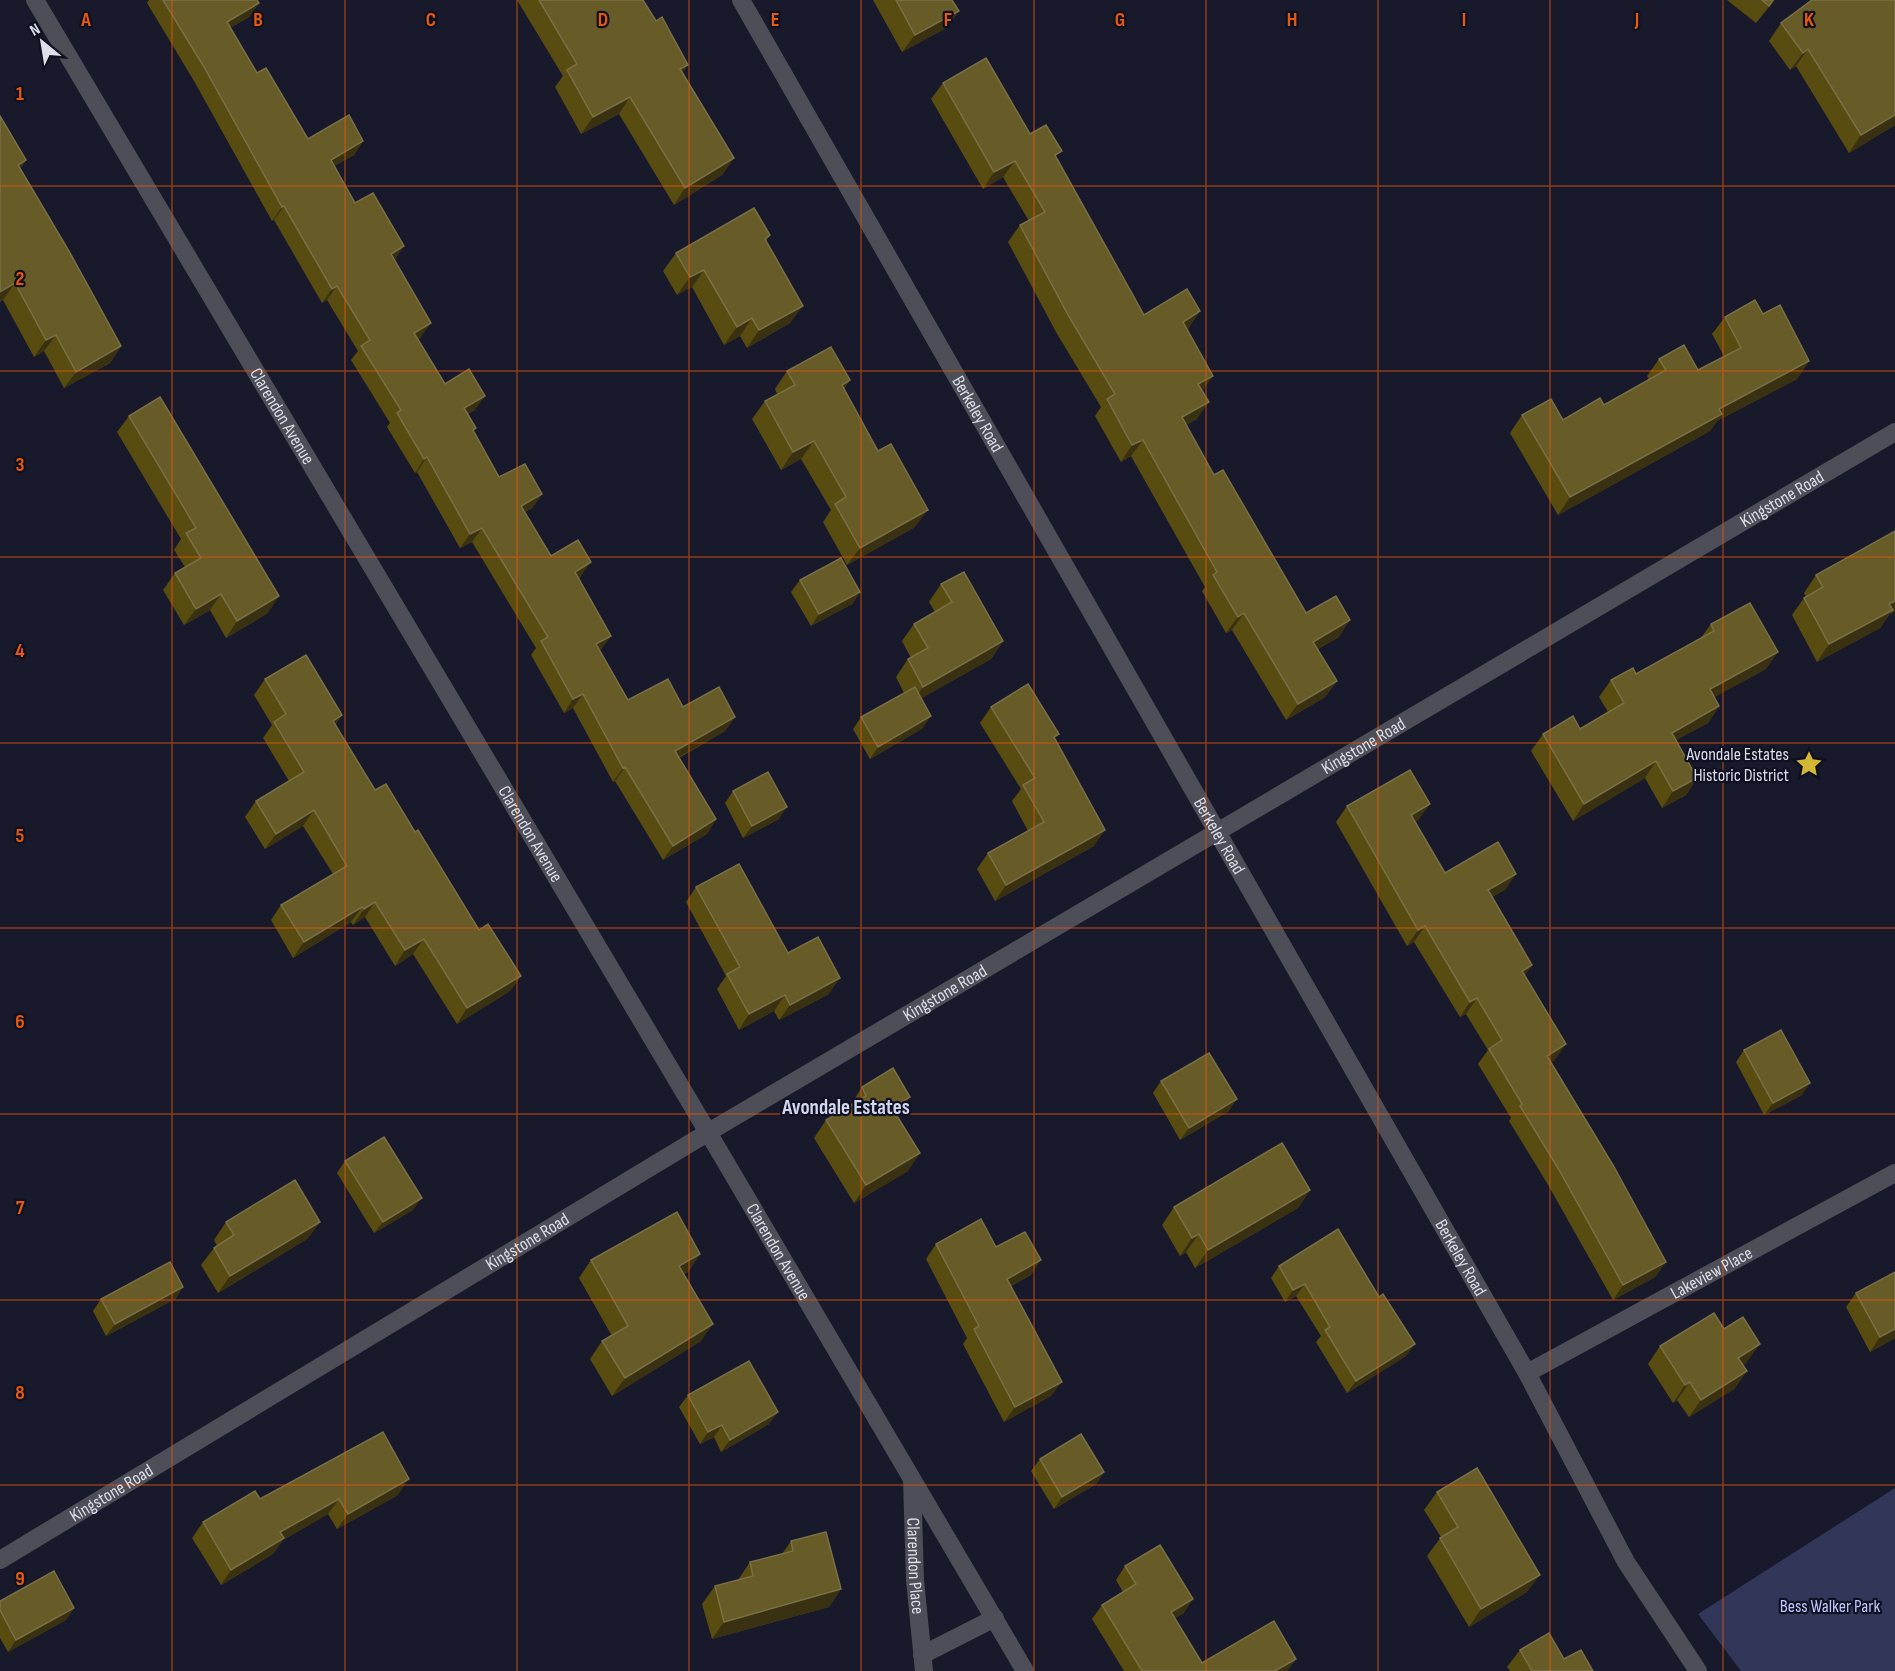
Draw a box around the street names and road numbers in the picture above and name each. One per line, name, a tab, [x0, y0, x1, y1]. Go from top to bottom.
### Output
street label: Clarendon Avenue	[245, 364, 319, 468]
street label: Berkeley Road	[947, 372, 1008, 456]
street label: Kingstone Road	[1736, 466, 1828, 532]
street label: Kingstone Road	[1318, 713, 1409, 779]
street label: Clarendon Avenue	[493, 782, 567, 886]
street label: Berkeley Road	[1189, 794, 1249, 878]
street label: Kingstone Road	[899, 960, 991, 1026]
street label: Clarendon Avenue	[741, 1200, 815, 1304]
street label: Kingstone Road	[482, 1209, 573, 1275]
street label: Berkeley Road	[1430, 1216, 1491, 1300]
street label: Lakeview Place	[1667, 1242, 1756, 1304]
street label: Kingstone Road	[66, 1460, 157, 1526]
street label: Clarendon Place	[902, 1517, 928, 1615]

